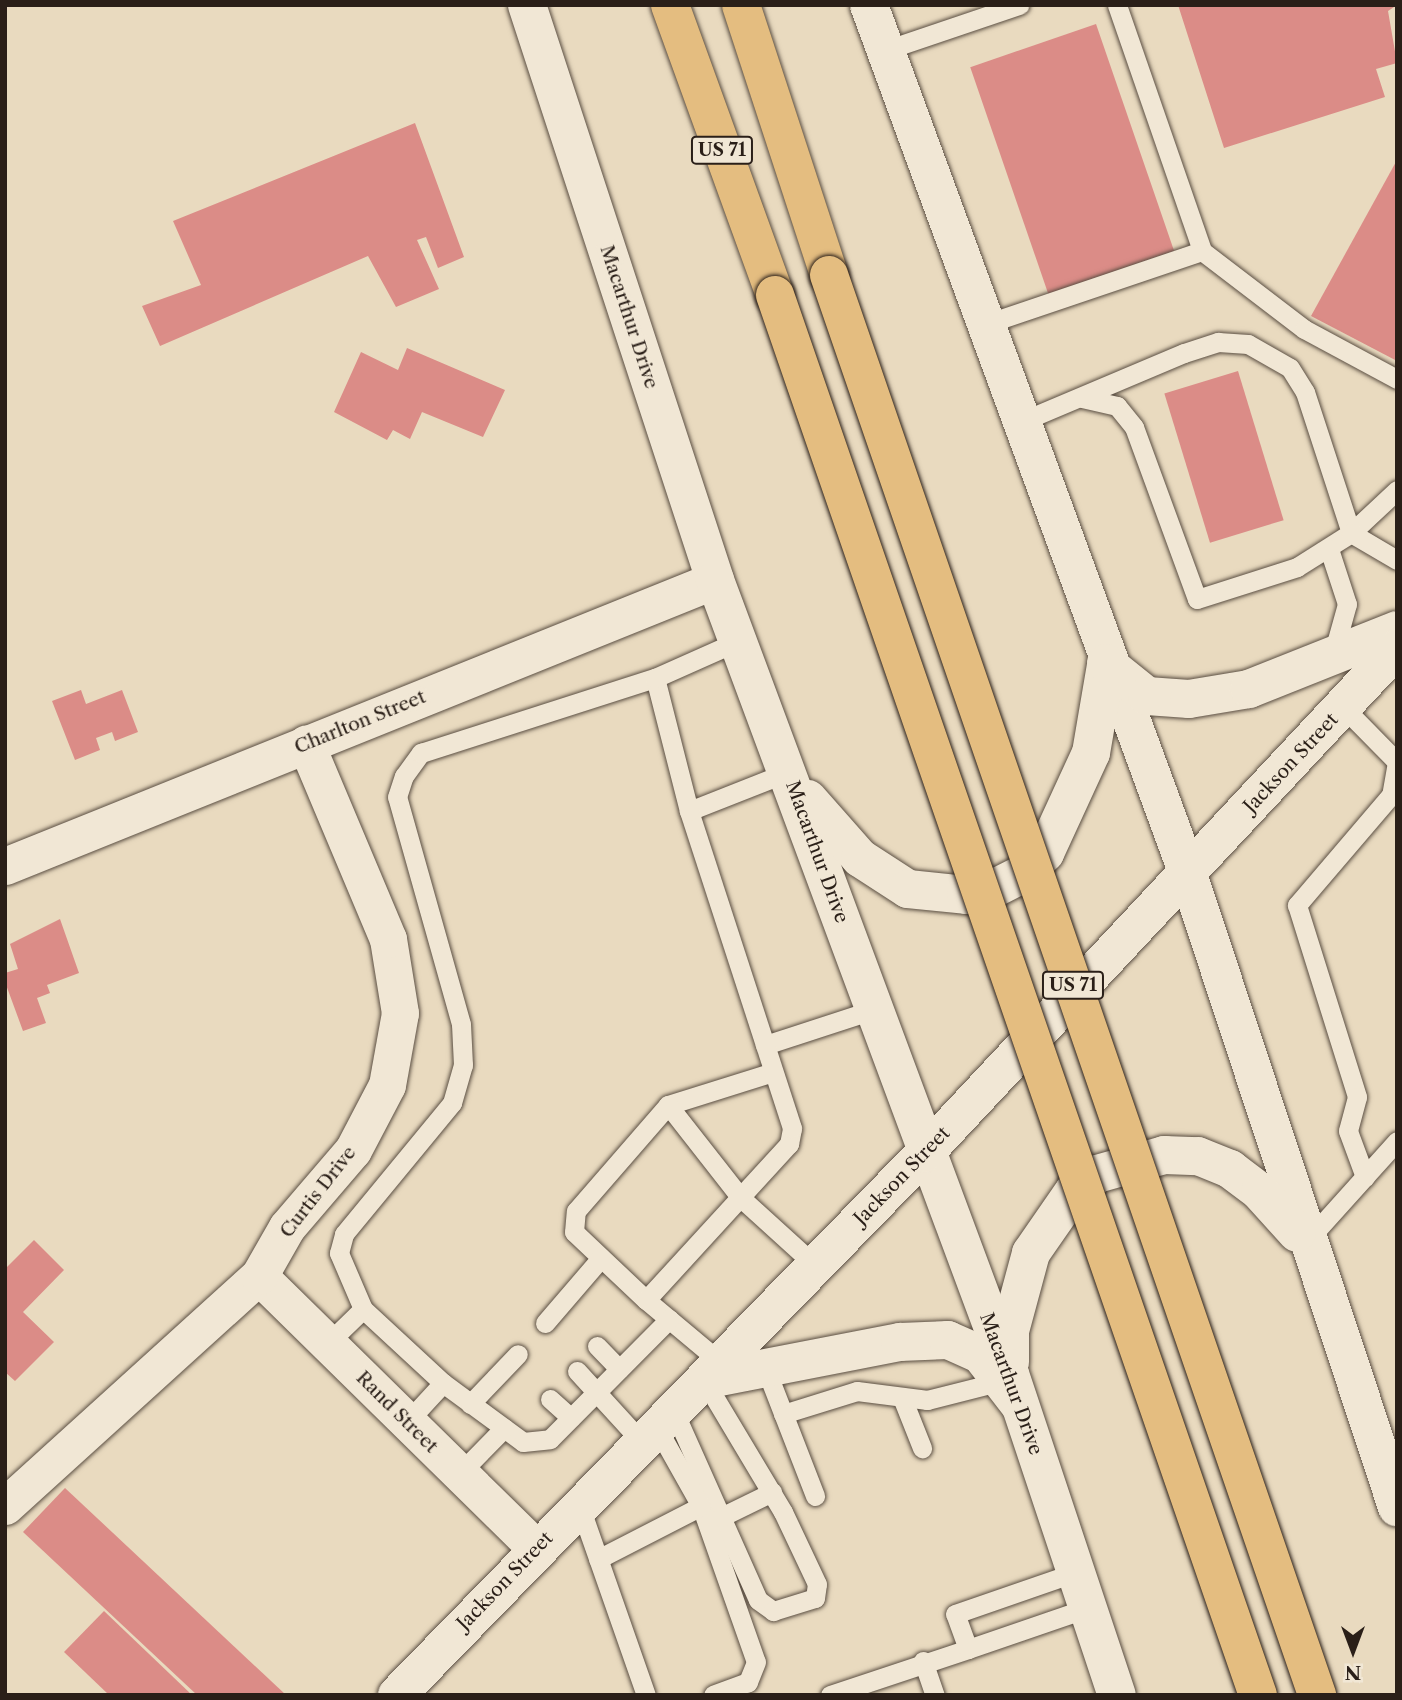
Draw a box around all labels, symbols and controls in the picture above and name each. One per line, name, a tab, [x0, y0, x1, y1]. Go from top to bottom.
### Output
road number: US 71	[690, 135, 754, 164]
street label: Macarthur Drive	[595, 242, 663, 392]
street label: Charlton Street	[291, 685, 429, 759]
street label: Jackson Street	[1239, 708, 1343, 818]
street label: Macarthur Drive	[781, 778, 853, 926]
road number: US 71	[1042, 970, 1104, 1000]
street label: Jackson Street	[849, 1122, 955, 1230]
street label: Curtis Drive	[275, 1142, 361, 1242]
street label: Macarthur Drive	[975, 1310, 1047, 1458]
street label: Rand Street	[351, 1366, 443, 1458]
street label: Jackson Street	[452, 1527, 558, 1635]
north arrow	[1318, 1616, 1388, 1686]
text: N	[1345, 1661, 1361, 1684]

